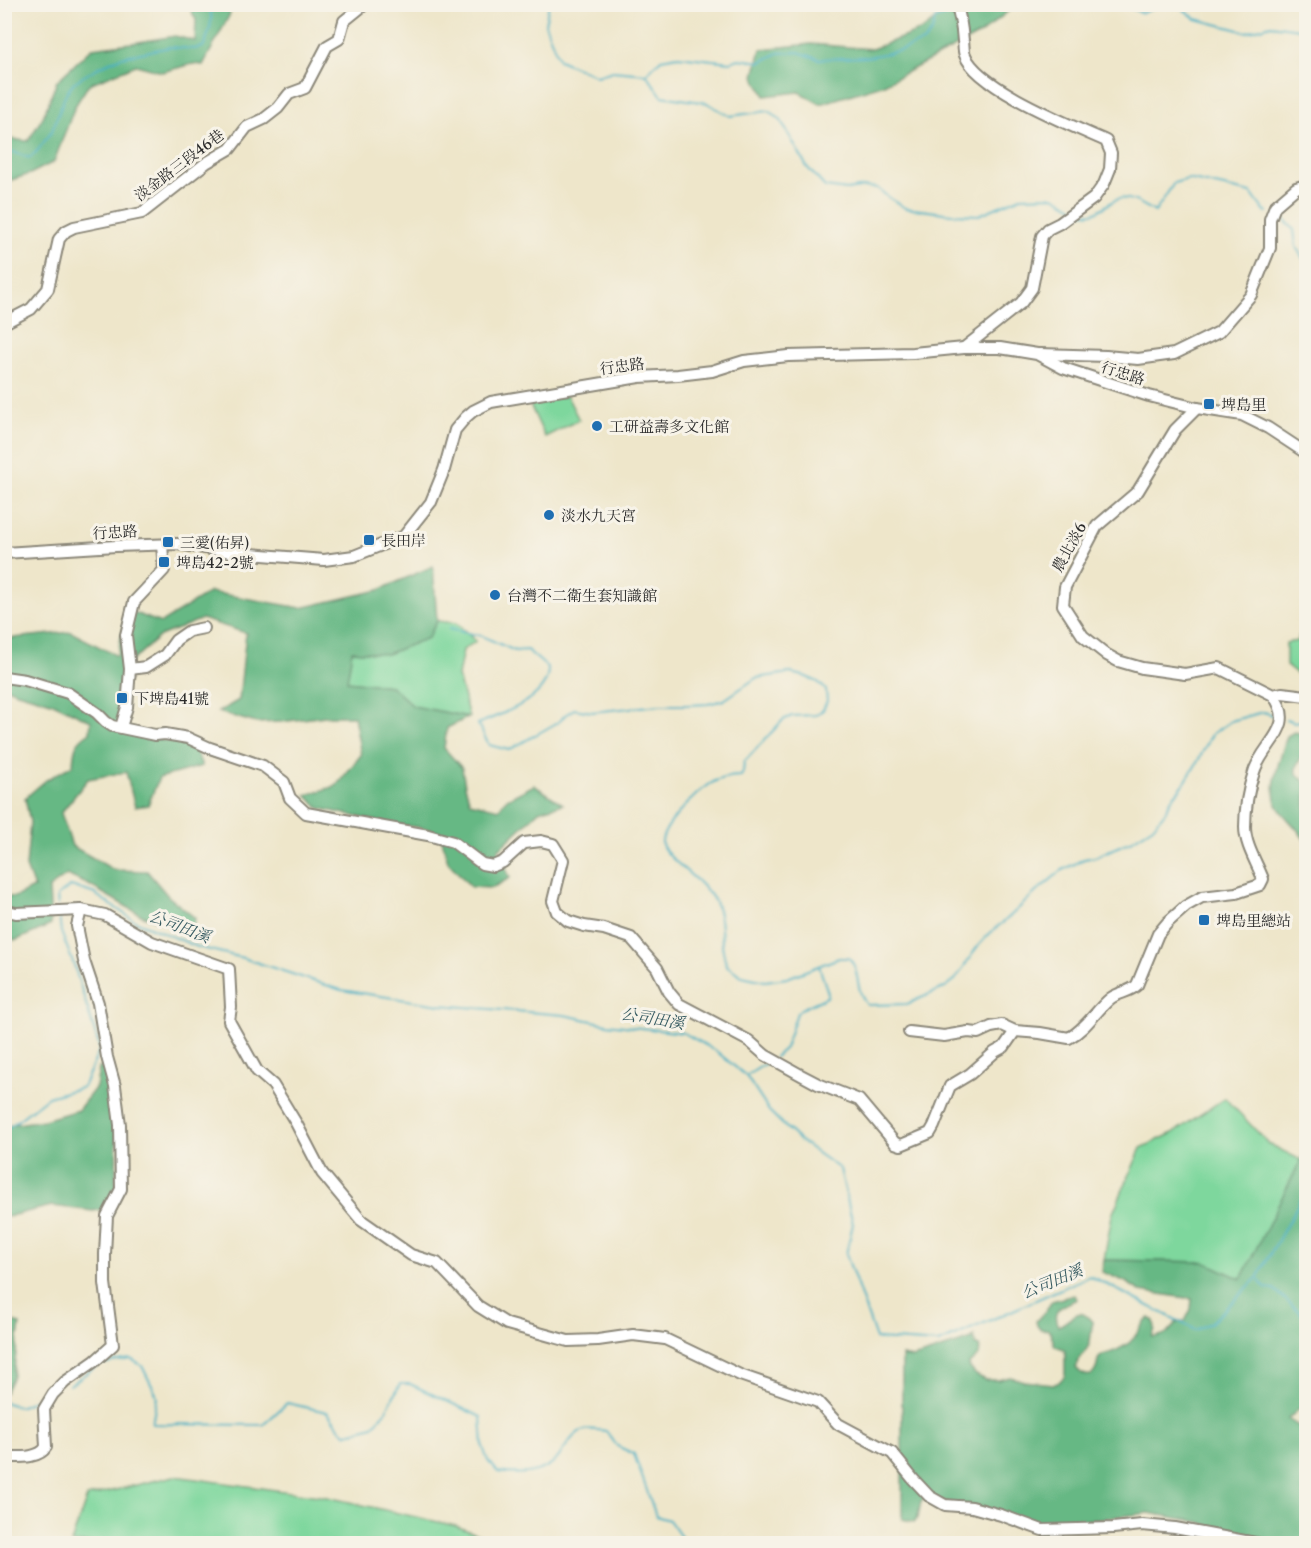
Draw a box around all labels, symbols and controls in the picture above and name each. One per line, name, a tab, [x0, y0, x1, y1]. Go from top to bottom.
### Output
street label: 淡金路三段46巷	[130, 125, 228, 205]
street label: 行忠路	[598, 353, 646, 379]
street label: 行忠路	[1099, 357, 1147, 389]
place label: 埤島里	[1221, 395, 1266, 414]
marker: 埤島里	[1202, 397, 1216, 411]
place label: 工研益壽多文化館	[609, 417, 729, 436]
marker: 工研益壽多文化館	[590, 419, 604, 433]
place label: 淡水九天宮	[561, 506, 636, 525]
marker: 淡水九天宮	[542, 508, 556, 522]
street label: 農北淡6	[1048, 519, 1090, 575]
street label: 行忠路	[92, 521, 138, 543]
place label: 長田岸	[381, 531, 426, 550]
place label: 三愛(佑昇)	[180, 533, 249, 552]
marker: 長田岸	[362, 533, 376, 547]
marker: 三愛(佑昇)	[161, 535, 175, 549]
place label: 埤島42-2號	[176, 553, 254, 572]
marker: 埤島42-2號	[157, 555, 171, 569]
place label: 台灣不二衛生套知識館	[507, 586, 657, 605]
marker: 台灣不二衛生套知識館	[488, 588, 502, 602]
place label: 下埤島41號	[134, 689, 209, 708]
marker: 下埤島41號	[115, 691, 129, 705]
water label: 公司田溪	[147, 905, 215, 948]
place label: 埤島里總站	[1216, 911, 1291, 930]
marker: 埤島里總站	[1197, 913, 1211, 927]
water label: 公司田溪	[620, 1003, 688, 1033]
water label: 公司田溪	[1019, 1259, 1087, 1302]

